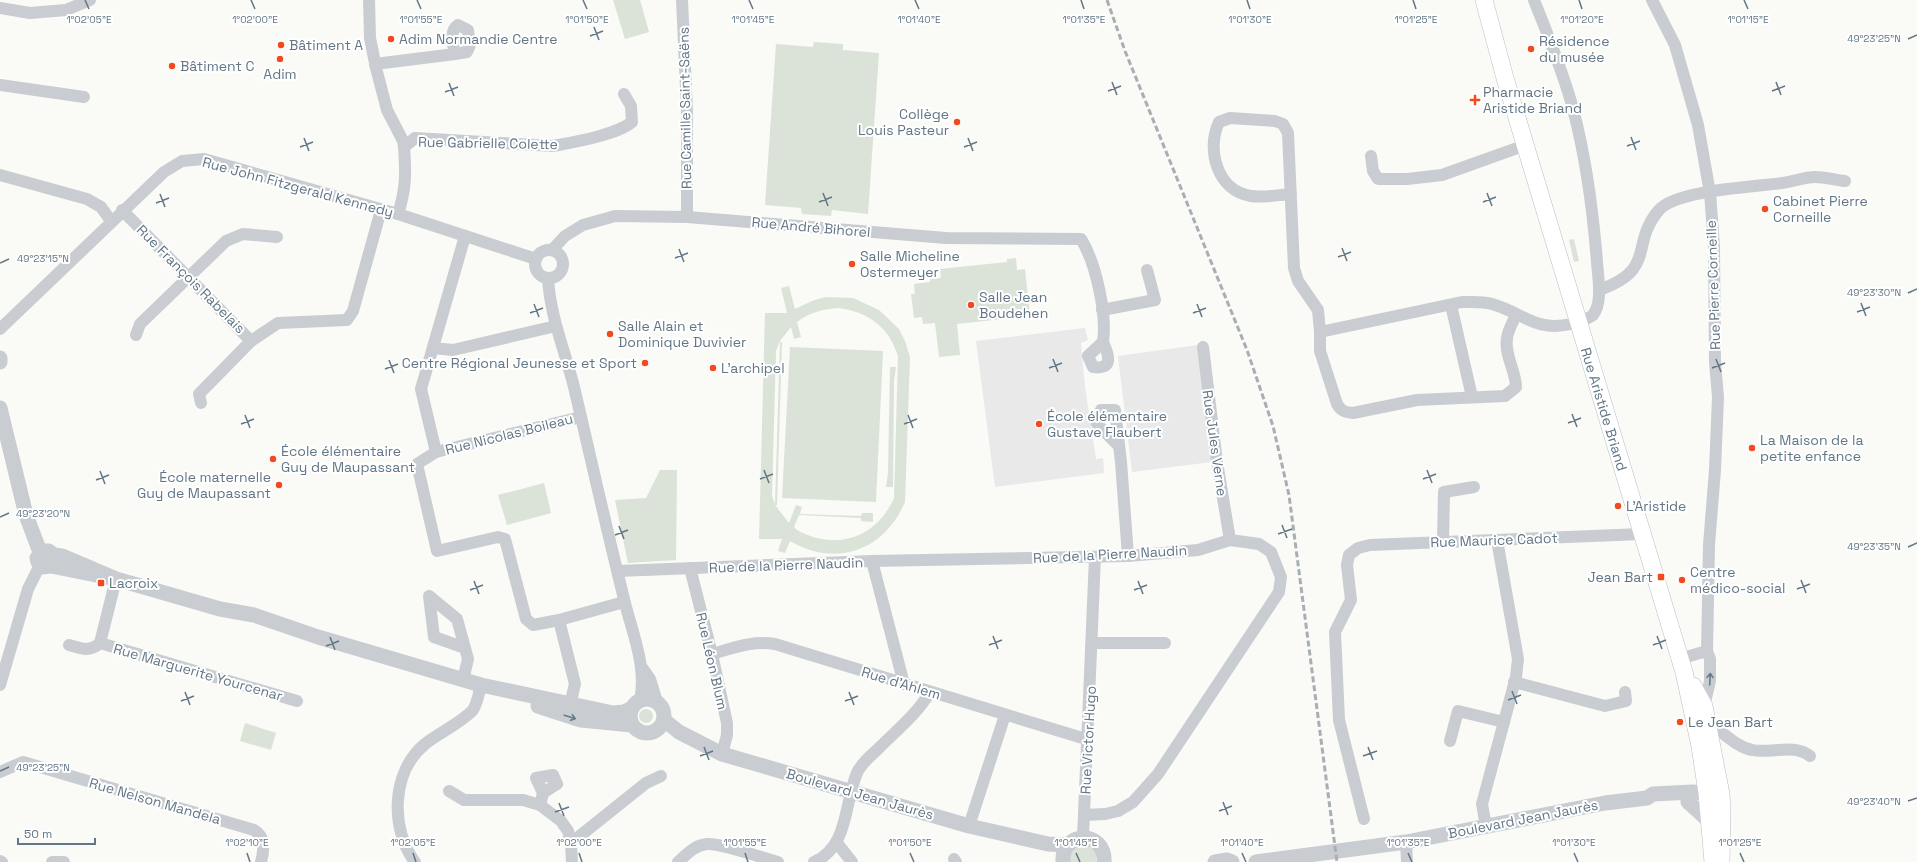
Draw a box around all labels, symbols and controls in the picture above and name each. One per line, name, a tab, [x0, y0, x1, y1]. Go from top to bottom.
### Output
text: 1°02'05"E	[66, 13, 112, 26]
text: 1°02'00"E	[232, 13, 278, 26]
text: 1°01'55"E	[400, 13, 443, 26]
text: 1°01'50"E	[565, 13, 609, 26]
text: 1°01'45"E	[732, 13, 775, 26]
text: 1°01'40"E	[897, 13, 941, 26]
text: 1°01'35"E	[1063, 13, 1106, 26]
text: 1°01'30"E	[1228, 13, 1272, 26]
text: 1°01'25"E	[1395, 13, 1438, 26]
text: 1°01'20"E	[1560, 13, 1604, 26]
text: 1°01'15"E	[1727, 13, 1769, 26]
street label: Rue Camille Saint-Saëns	[675, 27, 695, 189]
place label: Adim Normandie Centre	[399, 30, 558, 48]
place label: Résidence du musée	[1539, 32, 1609, 66]
text: 49°23'25"N	[1847, 32, 1901, 45]
marker: Adim Normandie Centre	[386, 34, 396, 44]
place label: Bâtiment A	[289, 36, 363, 54]
marker: Bâtiment A	[276, 40, 286, 50]
marker: Résidence du musée	[1526, 44, 1536, 54]
marker: Adim	[275, 54, 285, 64]
place label: Bâtiment C	[180, 57, 254, 75]
marker: Bâtiment C	[167, 61, 177, 71]
place label: Adim	[263, 65, 297, 83]
place label: Pharmacie Aristide Briand	[1483, 83, 1582, 117]
marker: Pharmacie Aristide Briand	[1470, 95, 1480, 105]
place label: Collège Louis Pasteur	[858, 105, 949, 139]
marker: Collège Louis Pasteur	[952, 117, 962, 127]
street label: Rue Gabrielle Colette	[418, 133, 558, 153]
street label: Rue John Fitzgerald Kennedy	[200, 153, 396, 221]
place label: Cabinet Pierre Corneille	[1773, 192, 1868, 226]
marker: Cabinet Pierre Corneille	[1760, 204, 1770, 214]
street label: Rue André Bihorel	[751, 213, 871, 241]
street label: Rue Pierre Corneille	[1702, 220, 1724, 350]
street label: Rue François Rabelais	[133, 221, 249, 337]
place label: Salle Micheline Ostermeyer	[860, 247, 960, 281]
text: 49°23'15"N	[17, 252, 69, 265]
marker: Salle Micheline Ostermeyer	[847, 259, 857, 269]
text: 49°23'30"N	[1847, 286, 1901, 299]
place label: Salle Jean Boudehen	[979, 288, 1048, 322]
marker: Salle Jean Boudehen	[966, 300, 976, 310]
place label: Salle Alain et Dominique Duvivier	[618, 317, 746, 351]
marker: Salle Alain et Dominique Duvivier	[605, 329, 615, 339]
street label: Rue Aristide Briand	[1577, 345, 1631, 473]
place label: Centre Régional Jeunesse et Sport	[402, 354, 637, 372]
marker: Centre Régional Jeunesse et Sport	[640, 358, 650, 368]
place label: L'archipel	[721, 359, 785, 377]
marker: L'archipel	[708, 363, 718, 373]
street label: Rue Jules Verne	[1199, 389, 1231, 497]
place label: École élémentaire Gustave Flaubert	[1047, 407, 1167, 441]
street label: Rue Nicolas Boileau	[443, 409, 575, 459]
marker: École élémentaire Gustave Flaubert	[1034, 419, 1044, 429]
place label: La Maison de la petite enfance	[1760, 431, 1863, 465]
place label: École élémentaire Guy de Maupassant	[281, 442, 415, 476]
marker: La Maison de la petite enfance	[1747, 443, 1757, 453]
marker: École élémentaire Guy de Maupassant	[268, 454, 278, 464]
place label: École maternelle Guy de Maupassant	[137, 468, 271, 502]
marker: École maternelle Guy de Maupassant	[274, 480, 284, 490]
place label: L'Aristide	[1626, 497, 1686, 515]
marker: L'Aristide	[1613, 501, 1623, 511]
text: 49°23'20"N	[16, 507, 70, 520]
street label: Rue Maurice Cadot	[1430, 529, 1558, 551]
text: 49°23'35"N	[1847, 540, 1901, 553]
street label: Rue de la Pierre Naudin	[1032, 541, 1188, 567]
street label: Rue de la Pierre Naudin	[709, 553, 863, 577]
place label: Centre médico-social	[1690, 563, 1785, 597]
place label: Jean Bart	[1588, 568, 1653, 586]
marker: Jean Bart	[1656, 572, 1666, 582]
place label: Lacroix	[109, 574, 158, 592]
marker: Centre médico-social	[1677, 575, 1687, 585]
marker: Lacroix	[96, 578, 106, 588]
street label: Rue Léon Blum	[692, 611, 732, 711]
street label: Rue Marguerite Yourcenar	[111, 639, 285, 705]
street label: Rue d'Ahlem	[859, 662, 943, 704]
one-way arrow	[1706, 673, 1713, 686]
street label: Rue Victor Hugo	[1076, 685, 1100, 795]
one-way arrow	[564, 713, 576, 721]
place label: Le Jean Bart	[1688, 713, 1773, 731]
marker: Le Jean Bart	[1675, 717, 1685, 727]
text: 49°23'25"N	[16, 761, 70, 774]
street label: Boulevard Jean Jaurès	[784, 764, 936, 824]
street label: Rue Nelson Mandela	[87, 774, 223, 828]
text: 49°23'40"N	[1847, 795, 1901, 808]
street label: Boulevard Jean Jaurès	[1446, 796, 1600, 842]
scale bar	[18, 820, 95, 846]
text: 50 m	[24, 826, 52, 842]
text: 1°02'10"E	[225, 836, 269, 849]
text: 1°02'05"E	[390, 836, 436, 849]
text: 1°02'00"E	[556, 836, 602, 849]
text: 1°01'55"E	[724, 836, 767, 849]
text: 1°01'50"E	[888, 836, 932, 849]
text: 1°01'45"E	[1055, 836, 1098, 849]
text: 1°01'40"E	[1220, 836, 1264, 849]
text: 1°01'35"E	[1387, 836, 1430, 849]
text: 1°01'30"E	[1552, 836, 1596, 849]
text: 1°01'25"E	[1719, 836, 1762, 849]

